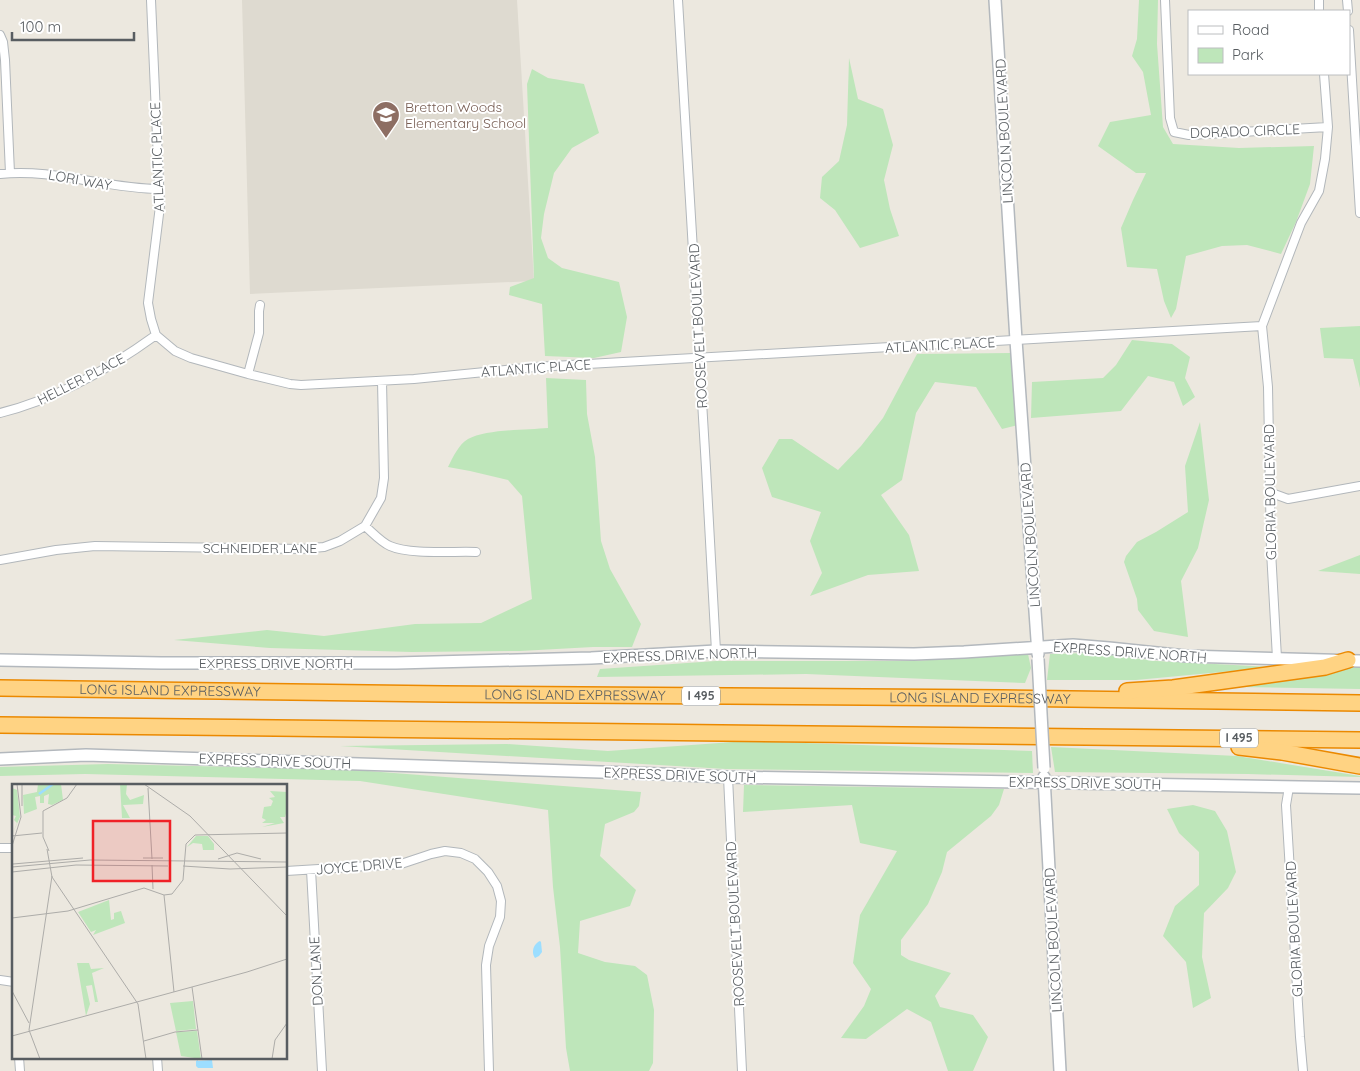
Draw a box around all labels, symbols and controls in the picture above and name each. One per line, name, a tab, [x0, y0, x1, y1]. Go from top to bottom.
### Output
scale bar	[12, 10, 135, 42]
legend	[1188, 10, 1350, 75]
text: 100 m	[20, 17, 61, 36]
text: Road	[1232, 20, 1269, 39]
text: Park	[1232, 45, 1264, 64]
street label: LINCOLN BOULEVARD	[991, 58, 1017, 204]
place label: Bretton Woods Elementary School	[405, 98, 526, 132]
school or university icon: Bretton Woods Elementary School	[371, 100, 401, 139]
street label: ATLANTIC PLACE	[146, 102, 168, 212]
street label: DORADO CIRCLE	[1190, 120, 1300, 142]
street label: LORI WAY	[47, 166, 113, 194]
street label: ROOSEVELT BOULEVARD	[685, 243, 711, 409]
street label: ATLANTIC PLACE	[884, 333, 996, 357]
street label: HELLER PLACE	[34, 349, 128, 409]
street label: ATLANTIC PLACE	[480, 355, 592, 381]
street label: GLORIA BOULEVARD	[1260, 424, 1280, 560]
street label: LINCOLN BOULEVARD	[1016, 462, 1044, 608]
street label: SCHNEIDER LANE	[203, 539, 317, 557]
street label: EXPRESS DRIVE NORTH	[1052, 638, 1208, 666]
street label: EXPRESS DRIVE NORTH	[603, 643, 757, 667]
street label: EXPRESS DRIVE NORTH	[199, 654, 353, 672]
street label: LONG ISLAND EXPRESSWAY	[79, 680, 261, 701]
street label: LONG ISLAND EXPRESSWAY	[484, 685, 666, 705]
road number: I 495	[682, 686, 720, 706]
street label: LONG ISLAND EXPRESSWAY	[889, 688, 1071, 708]
road number: I 495	[1220, 728, 1258, 748]
street label: EXPRESS DRIVE SOUTH	[198, 749, 352, 773]
street label: EXPRESS DRIVE SOUTH	[603, 763, 757, 787]
street label: EXPRESS DRIVE SOUTH	[1008, 773, 1162, 793]
inset map	[12, 784, 288, 1058]
street label: ROOSEVELT BOULEVARD	[722, 841, 748, 1007]
street label: JOYCE DRIVE	[315, 853, 403, 879]
street label: GLORIA BOULEVARD	[1281, 861, 1307, 997]
street label: LINCOLN BOULEVARD	[1040, 867, 1066, 1013]
street label: DON LANE	[305, 936, 327, 1006]

